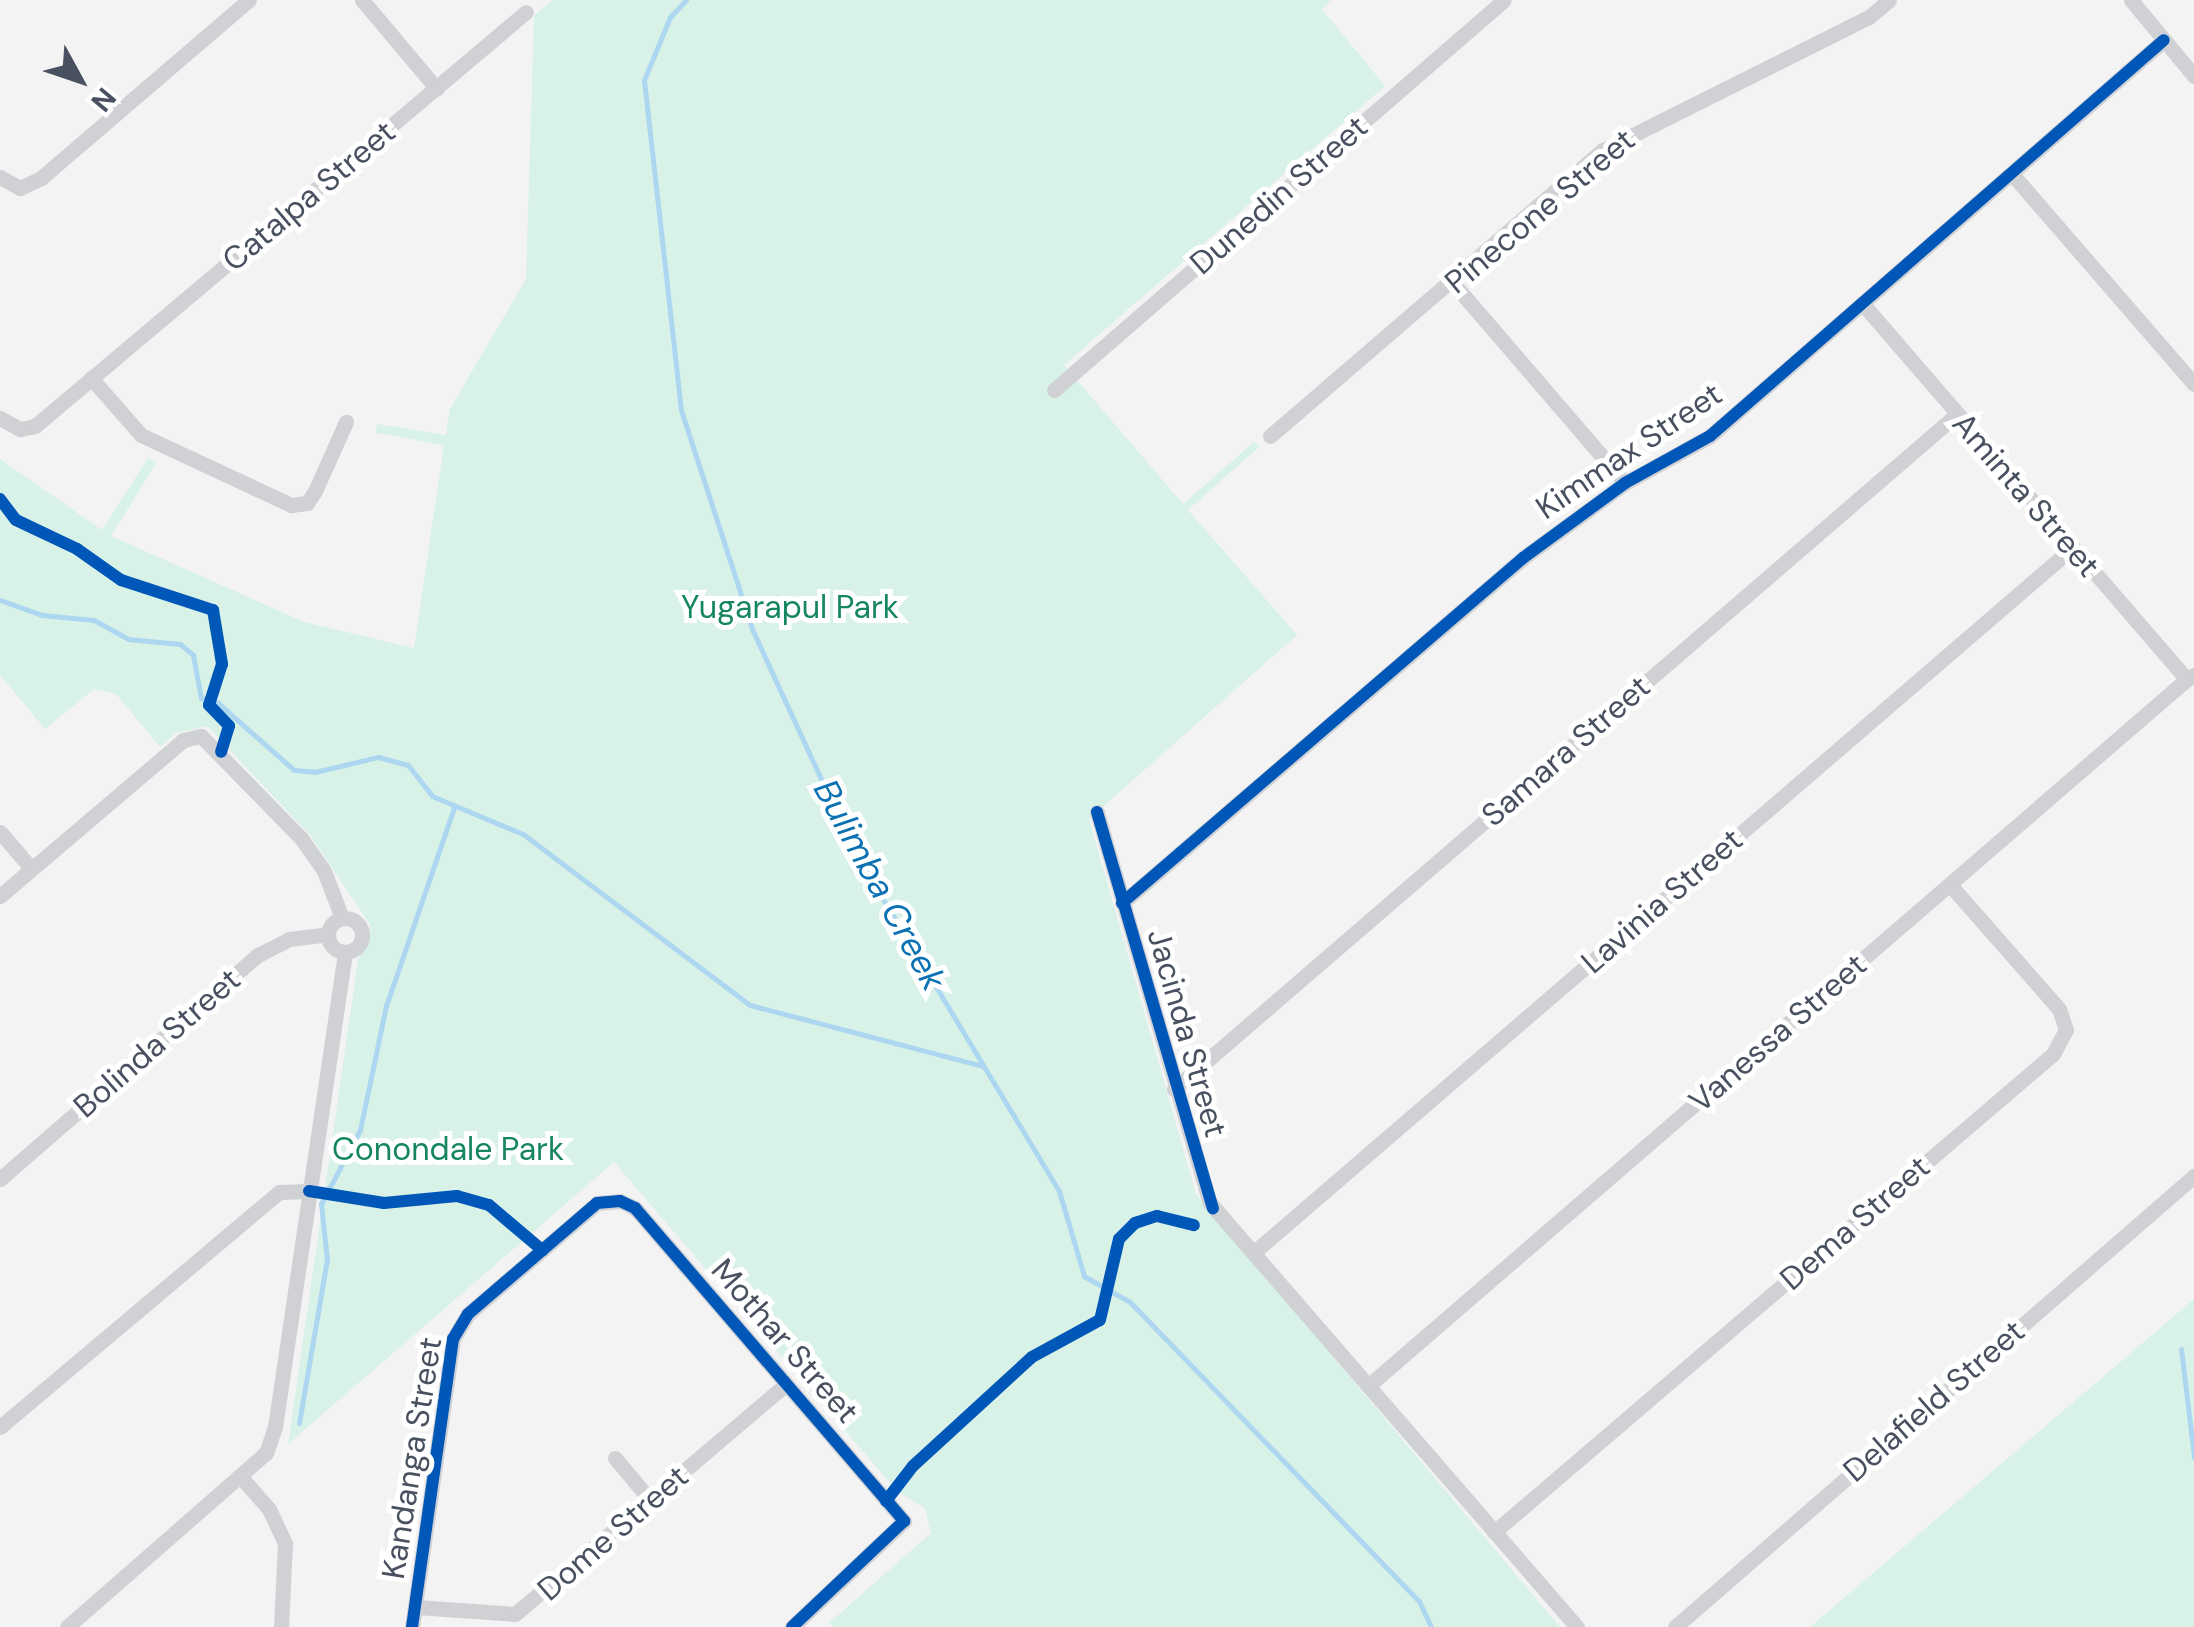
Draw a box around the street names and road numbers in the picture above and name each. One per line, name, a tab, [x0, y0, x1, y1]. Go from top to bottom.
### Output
street label: Dunedin Street	[1183, 108, 1375, 282]
street label: Catalpa Street	[215, 113, 403, 279]
street label: Pinecone Street	[1437, 121, 1643, 301]
street label: Kimmax Street	[1529, 375, 1729, 527]
street label: Aminta Street	[1944, 405, 2108, 585]
street label: Samara Street	[1474, 668, 1658, 834]
street label: Lavinia Street	[1574, 821, 1750, 981]
street label: Jacinda Street	[1139, 925, 1235, 1141]
street label: Vanessa Street	[1682, 946, 1874, 1120]
street label: Bolinda Street	[66, 960, 248, 1126]
street label: Dema Street	[1772, 1148, 1938, 1298]
street label: Mothar Street	[703, 1251, 867, 1431]
street label: Delafield Street	[1836, 1312, 2032, 1490]
street label: Kandanga Street	[374, 1334, 450, 1582]
street label: Dome Street	[530, 1457, 696, 1609]

